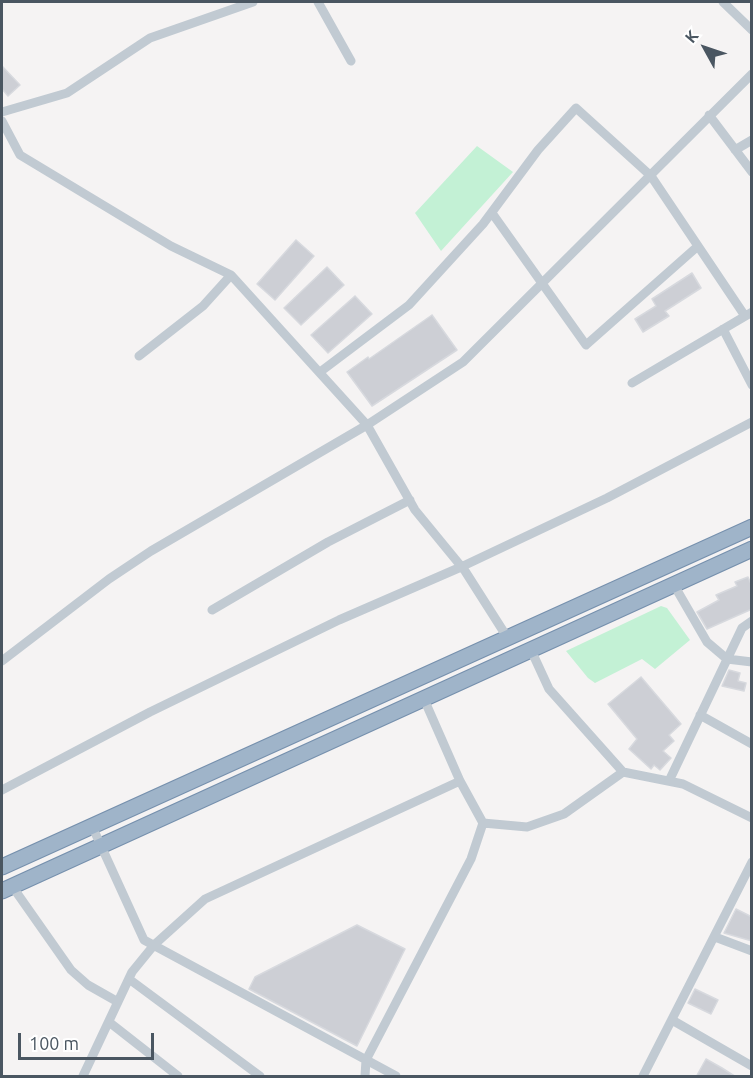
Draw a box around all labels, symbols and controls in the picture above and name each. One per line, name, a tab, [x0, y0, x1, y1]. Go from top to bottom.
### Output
north arrow	[675, 18, 735, 78]
text: K	[681, 27, 702, 46]
scale bar	[21, 1021, 158, 1059]
text: 100 m	[29, 1033, 79, 1053]

